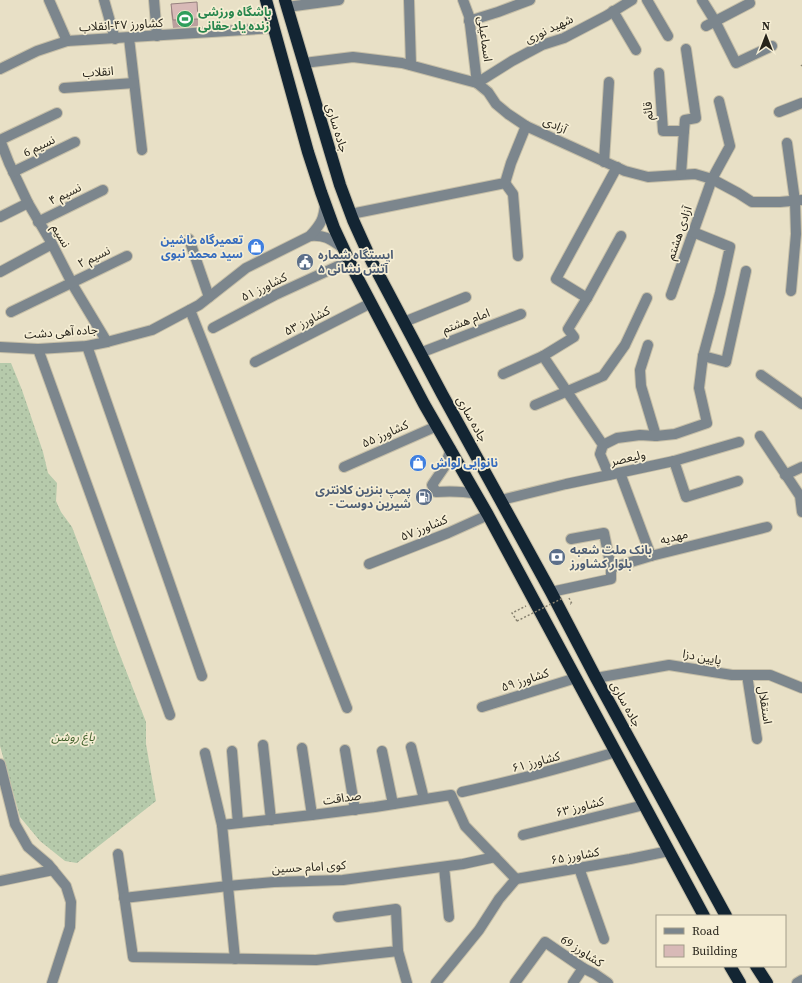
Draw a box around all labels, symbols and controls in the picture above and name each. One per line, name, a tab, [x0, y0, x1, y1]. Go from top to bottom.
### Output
place label: باشگاه ورزشی زنده یاد حقانی	[198, 4, 272, 34]
sports icon: باشگاه ورزشی زنده یاد حقانی	[175, 9, 195, 29]
street label: شهید نوری	[522, 11, 576, 47]
street label: کشاورز ۴۷-انقلاب	[79, 15, 165, 35]
street label: اسماعیلی	[474, 15, 496, 63]
north arrow	[746, 16, 786, 56]
text: N	[762, 19, 770, 34]
street label: انقلاب	[82, 63, 114, 81]
street label: قائم	[639, 101, 658, 121]
street label: جاده ساری	[322, 102, 352, 154]
street label: آزادی	[540, 113, 570, 138]
street label: نسیم 6	[20, 131, 58, 161]
street label: نسیم ۴	[46, 179, 84, 210]
street label: آزادی هشتم	[662, 204, 697, 262]
street label: نسیم	[47, 221, 74, 251]
place label: تعمیرگاه ماشین سید محمد نبوی	[160, 232, 244, 262]
shop icon: تعمیرگاه ماشین سید محمد نبوی	[246, 237, 266, 257]
street label: نسیم ۲	[75, 242, 113, 273]
place label: ایستگاه شماره ۵ آتش نشانی	[318, 247, 394, 277]
public building icon: ایستگاه شماره ۵ آتش نشانی	[295, 252, 315, 272]
street label: کشاورز ۵۱	[238, 269, 291, 305]
street label: کشاورز ۵۳	[281, 302, 334, 339]
street label: امام هشتم	[440, 305, 492, 338]
street label: جاده آهی دشت	[24, 321, 98, 343]
street label: جاده ساری	[453, 393, 491, 445]
street label: کشاورز ۵۵	[359, 416, 412, 451]
street label: ولیعصر	[608, 446, 647, 470]
shop icon: نانوایی لواش	[408, 453, 428, 473]
place label: نانوایی لواش	[431, 455, 498, 471]
place label: پمپ بنزین کلانتری - شیرین دوست	[315, 482, 411, 512]
fuel station icon: پمپ بنزین کلانتری - شیرین دوست	[414, 487, 434, 507]
street label: کشاورز ۵۷	[398, 511, 451, 545]
street label: مهدیه	[658, 526, 690, 548]
place label: بانک ملت شعبه بلوار کشاورز	[569, 542, 652, 572]
bank icon: بانک ملت شعبه بلوار کشاورز	[547, 547, 567, 567]
street label: پایین دزا	[681, 646, 723, 668]
street label: کشاورز ۵۹	[499, 664, 552, 695]
street label: جاده ساری	[607, 678, 645, 730]
street label: استقلال	[754, 685, 776, 725]
park label: باغ روشن	[51, 729, 96, 746]
street label: کشاورز ۶۱	[510, 748, 563, 776]
street label: صداقت	[322, 787, 362, 809]
street label: کشاورز ۶۳	[554, 793, 607, 821]
street label: کشاورز ۶۵	[549, 844, 602, 868]
street label: کوی امام حسین	[271, 857, 348, 878]
legend	[656, 915, 786, 967]
text: Road	[692, 923, 719, 939]
street label: کشاورز 69	[558, 931, 607, 971]
text: Building	[692, 943, 737, 959]

